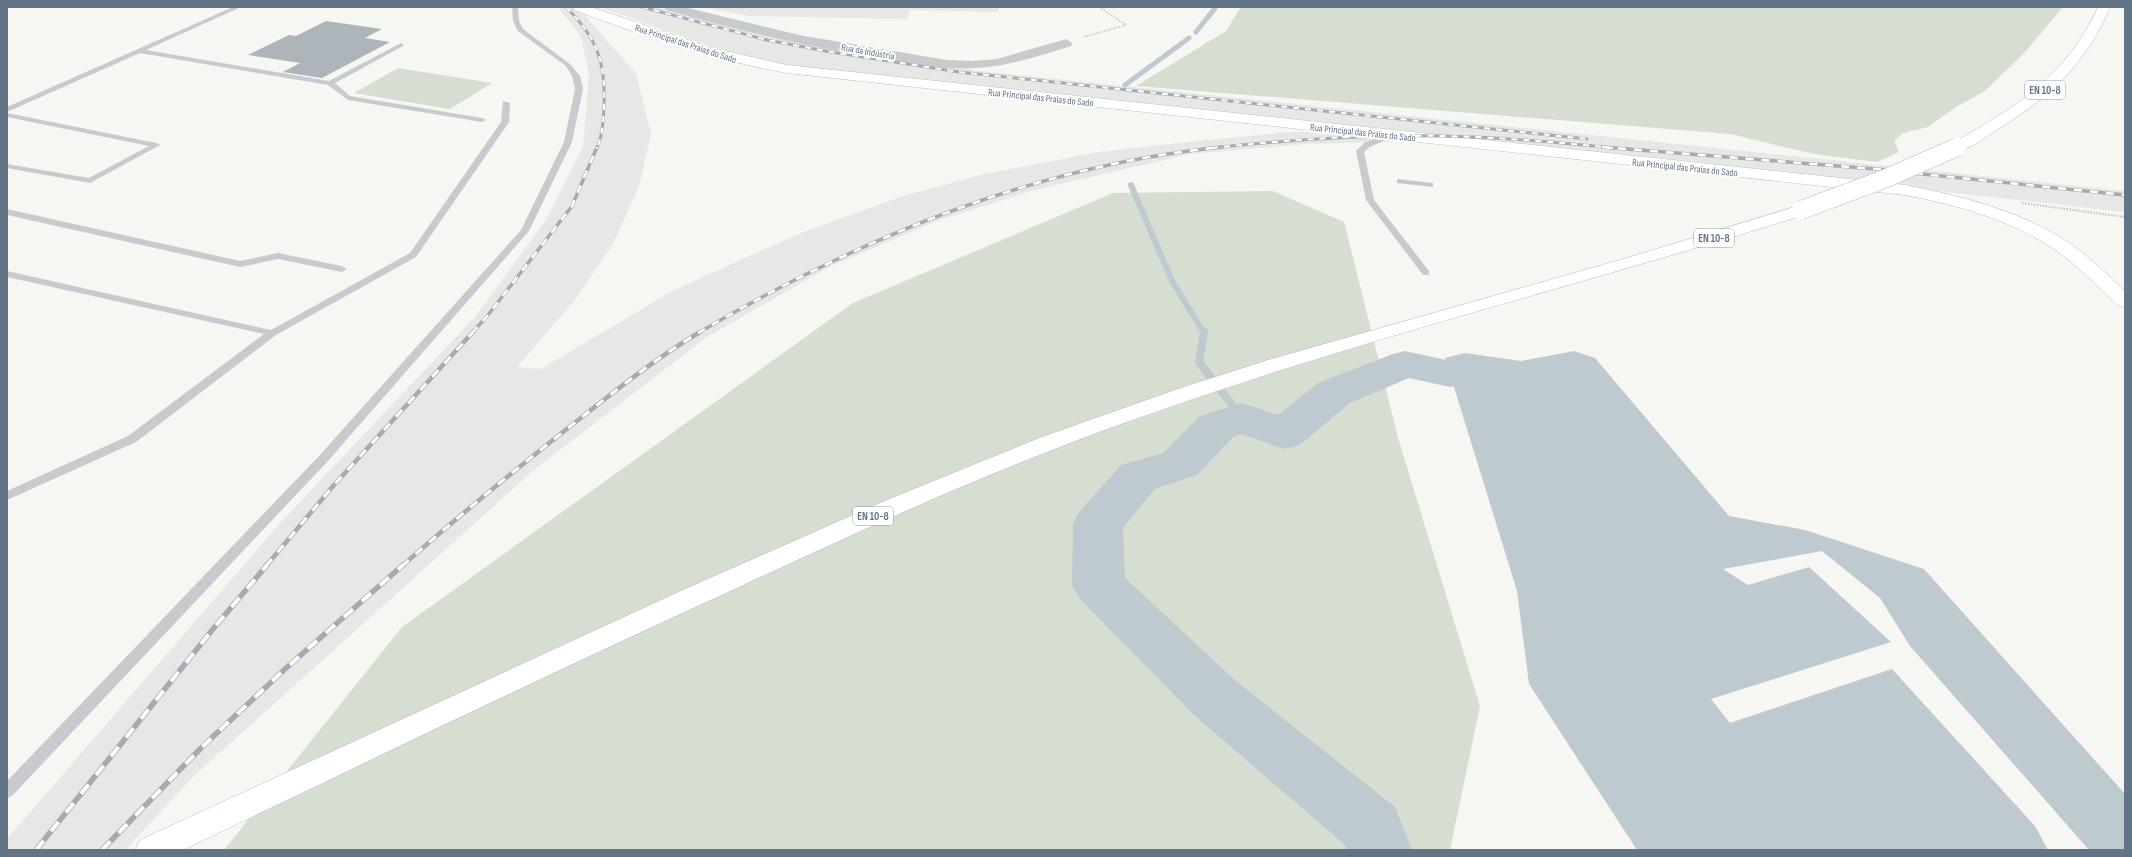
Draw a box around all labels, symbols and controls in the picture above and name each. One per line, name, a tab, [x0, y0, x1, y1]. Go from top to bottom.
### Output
street label: Rua Principal das Praias do Sado	[633, 22, 738, 66]
street label: Rua da Indústria	[840, 41, 895, 63]
road number: EN 10-8	[2025, 81, 2065, 99]
street label: Rua Principal das Praias do Sado	[988, 86, 1094, 110]
street label: Rua Principal das Praias do Sado	[1310, 121, 1416, 145]
street label: Rua Principal das Praias do Sado	[1632, 156, 1738, 180]
road number: EN 10-8	[1694, 229, 1734, 247]
road number: EN 10-8	[853, 507, 893, 525]

